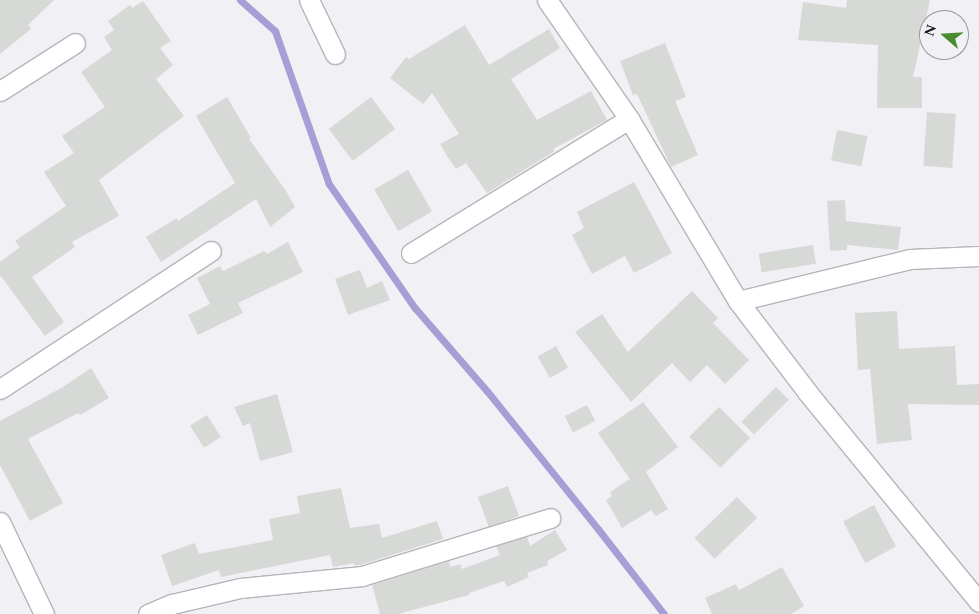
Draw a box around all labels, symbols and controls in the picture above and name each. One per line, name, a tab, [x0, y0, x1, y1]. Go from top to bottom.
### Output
north arrow	[919, 10, 969, 60]
text: N	[919, 21, 942, 39]

